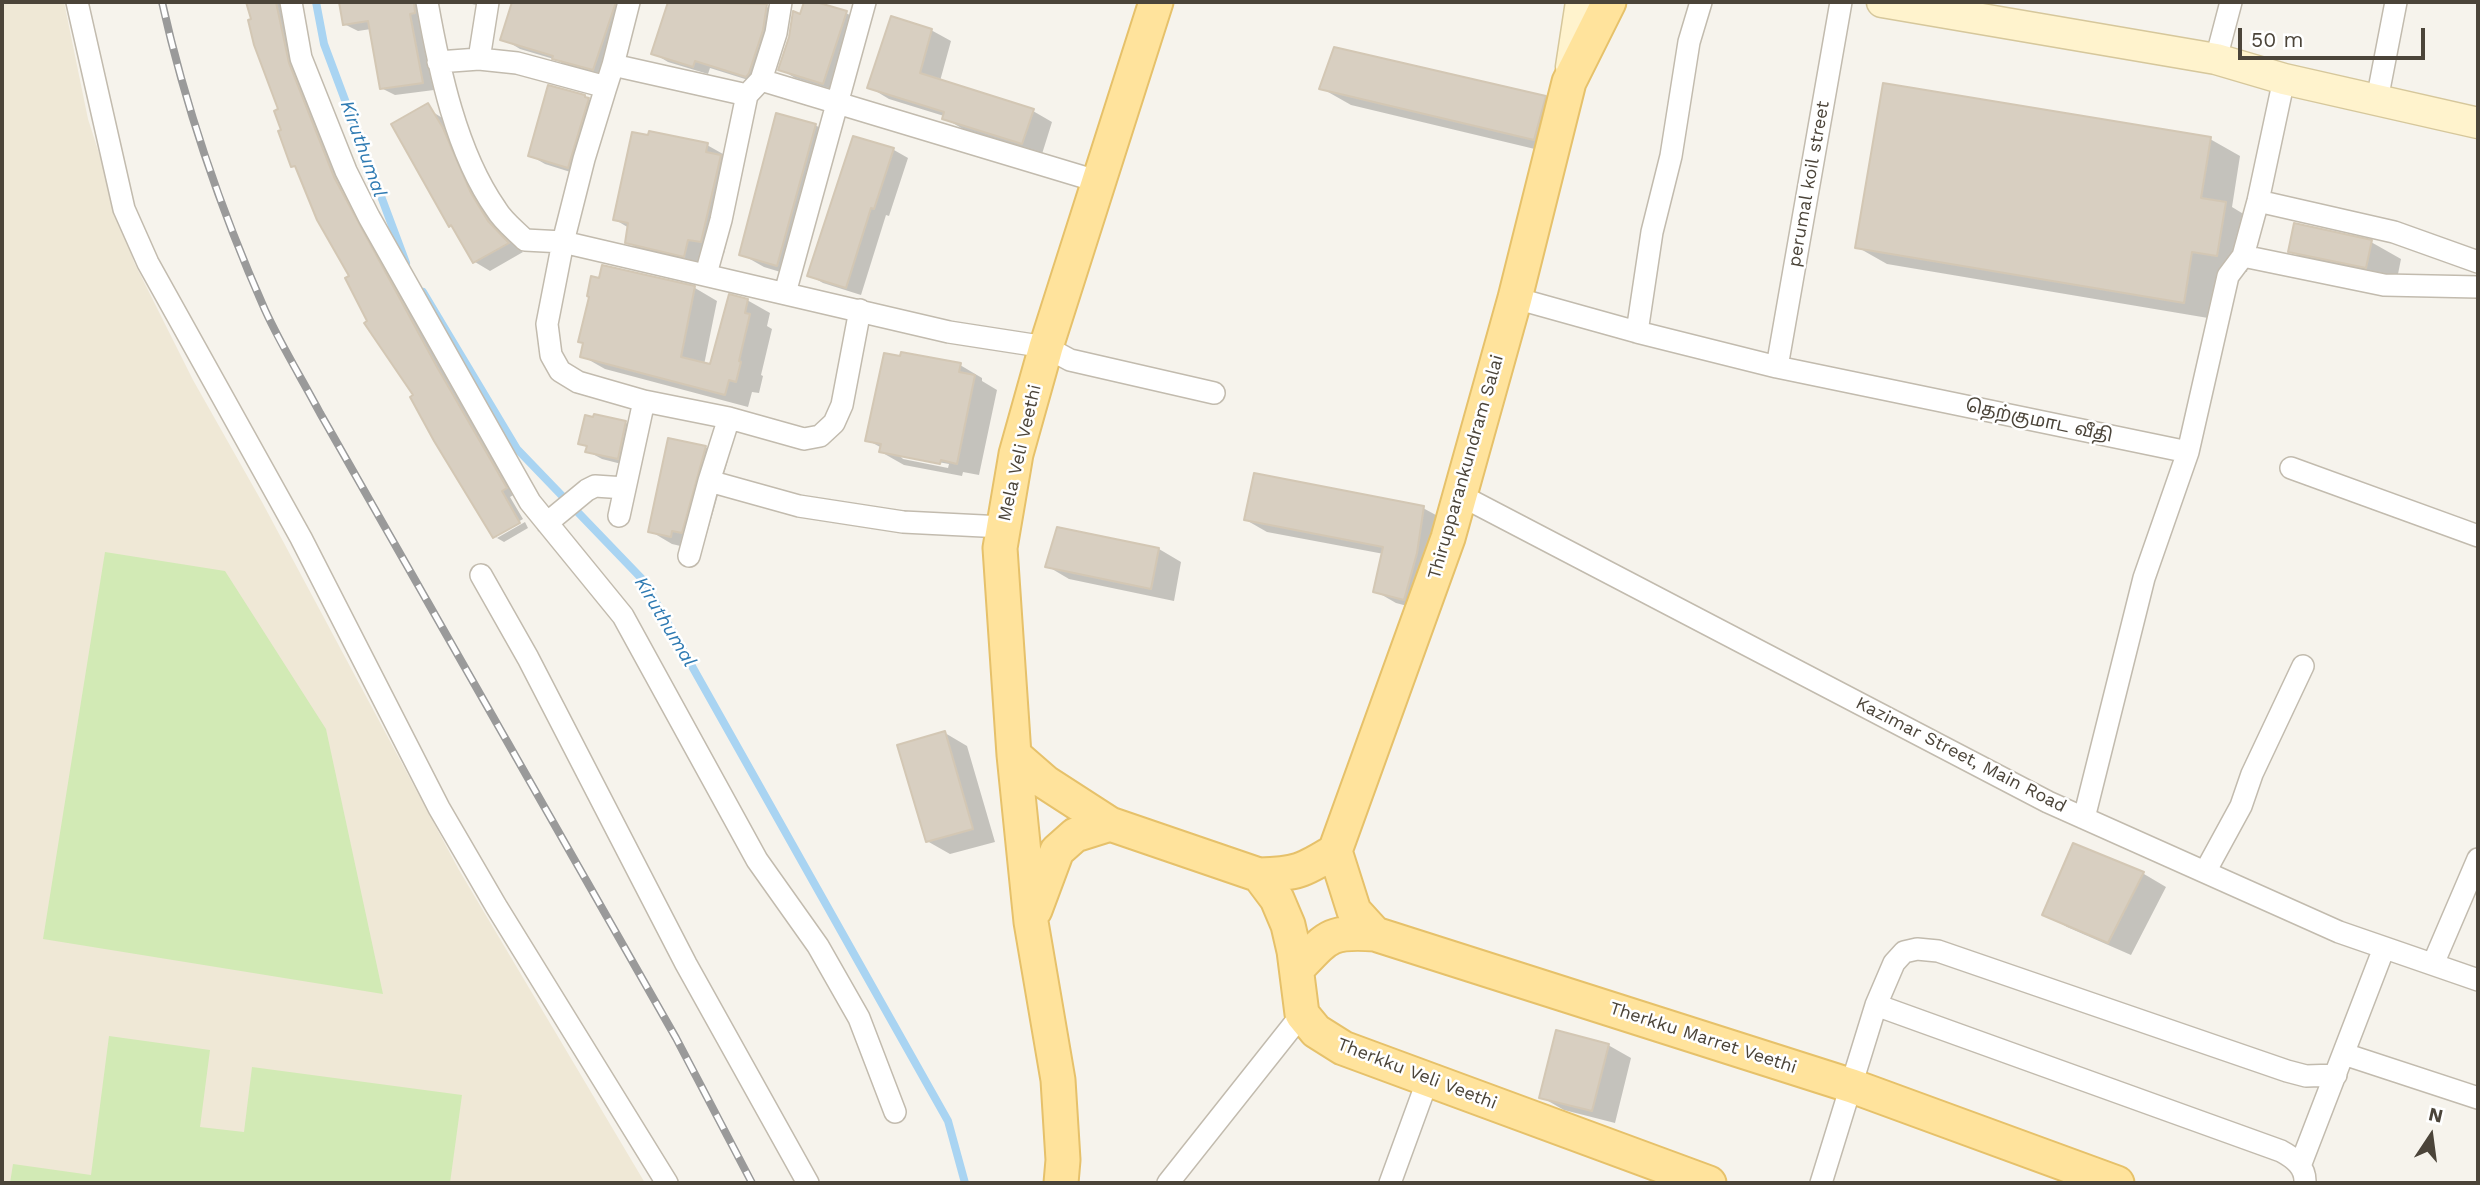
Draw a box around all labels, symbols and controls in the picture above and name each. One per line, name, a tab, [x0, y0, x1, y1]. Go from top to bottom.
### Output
scale bar	[2242, 14, 2429, 58]
text: 50 m	[2251, 27, 2303, 52]
water label: Kiruthumal	[335, 98, 391, 200]
street label: perumal koil street	[1784, 99, 1834, 269]
street label: Thirupparankundram Salai	[1424, 352, 1508, 582]
street label: Mela Veli Veethi	[994, 382, 1046, 524]
street label: தெற்குமாட வீதி	[1964, 395, 2114, 447]
water label: Kiruthumal	[629, 573, 701, 671]
street label: Kazimar Street, Main Road	[1852, 692, 2070, 818]
street label: Therkku Marret Veethi	[1607, 998, 1799, 1078]
street label: Therkku Veli Veethi	[1334, 1034, 1500, 1114]
north arrow	[2396, 1101, 2466, 1171]
text: N	[2426, 1102, 2445, 1128]

